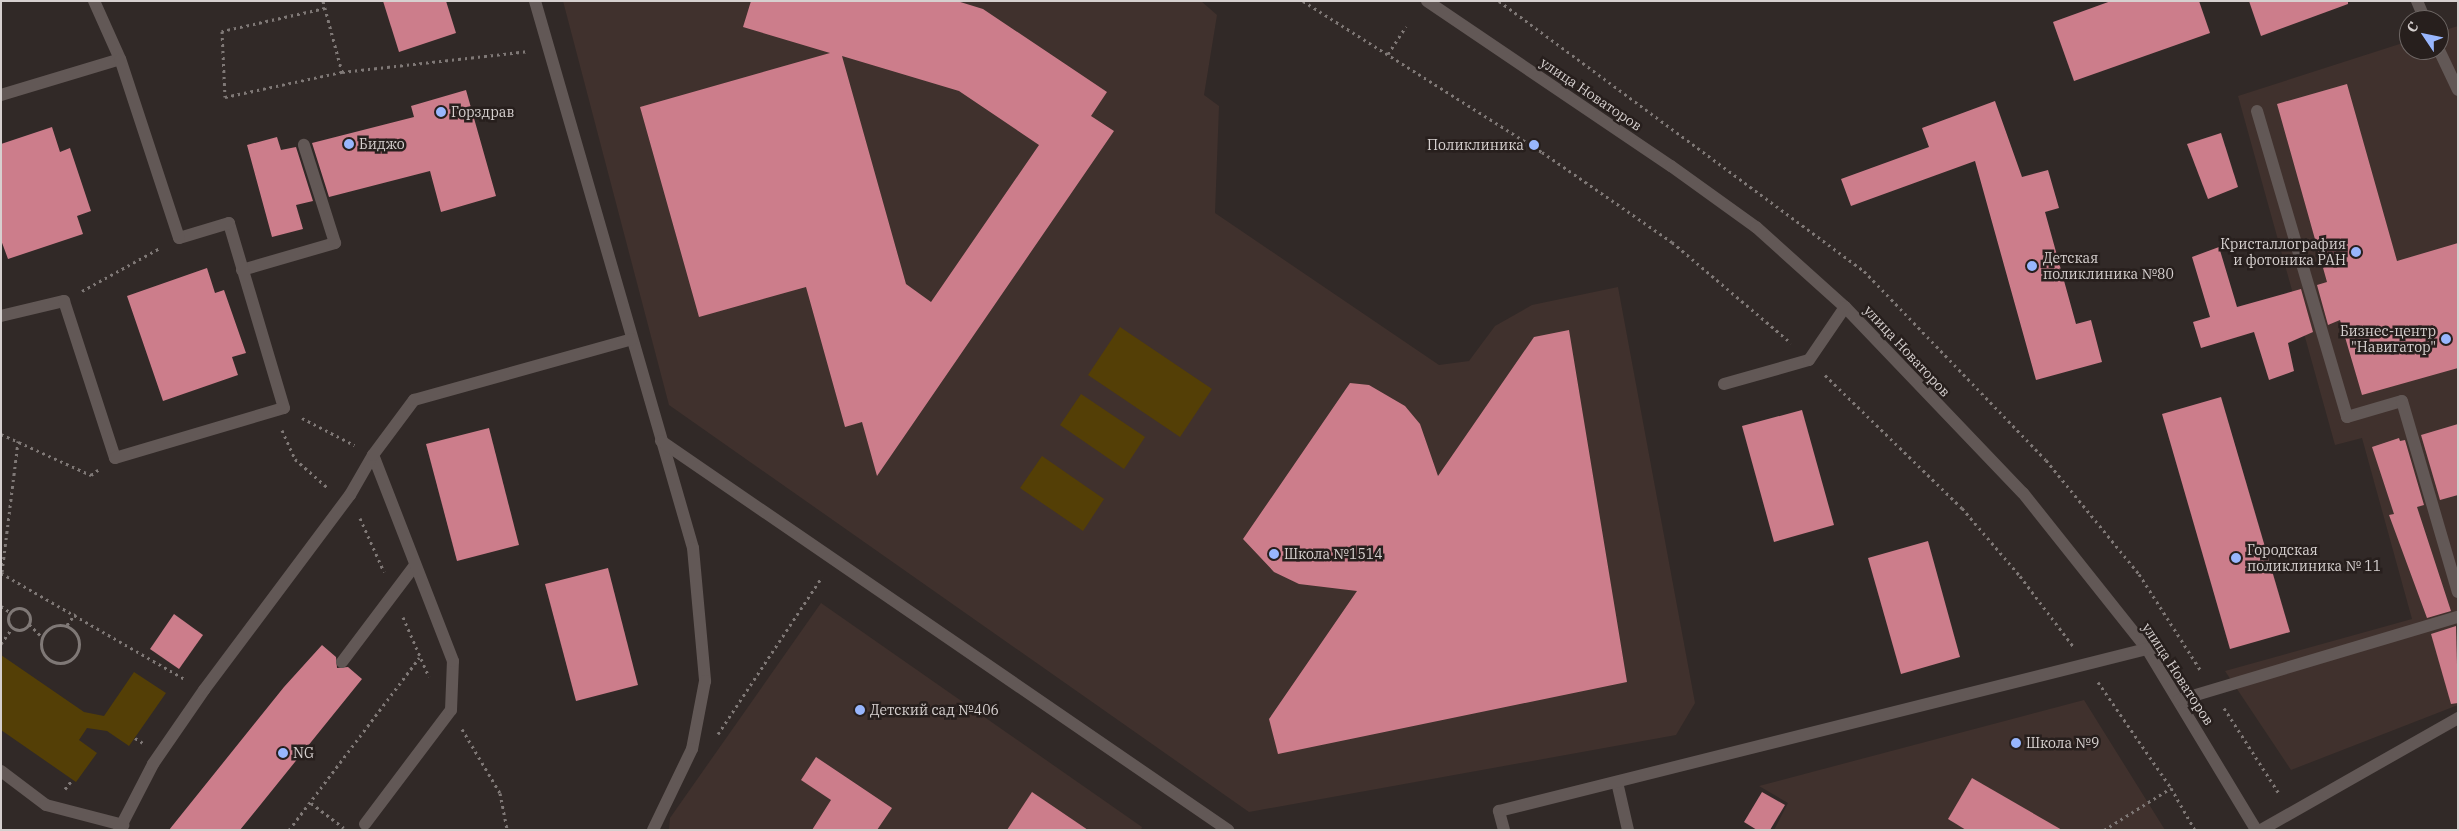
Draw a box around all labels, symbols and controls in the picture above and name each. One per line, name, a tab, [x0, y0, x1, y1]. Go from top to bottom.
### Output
north arrow	[2399, 10, 2449, 60]
text: С	[2402, 18, 2422, 36]
street label: улица Новаторов	[1537, 54, 1645, 134]
place label: Горздрав	[451, 104, 514, 120]
marker: Горздрав	[435, 106, 447, 118]
place label: Биджо	[359, 136, 405, 152]
place label: Поликлиника	[1427, 137, 1524, 153]
marker: Биджо	[343, 138, 355, 150]
marker: Поликлиника	[1528, 139, 1540, 151]
place label: Кристаллография и фотоника РАН	[2220, 236, 2346, 268]
marker: Кристаллография и фотоника РАН	[2350, 246, 2362, 258]
place label: Детская поликлиника №80	[2043, 250, 2174, 282]
marker: Детская поликлиника №80	[2025, 259, 2039, 273]
street label: улица Новаторов	[1860, 302, 1954, 400]
place label: Бизнеc-центр "Навигатор"	[2340, 323, 2436, 356]
marker: Бизнеc-центр "Навигатор"	[2440, 333, 2452, 345]
place label: Городская поликлиника № 11	[2247, 542, 2381, 574]
place label: Школа №1514	[1284, 546, 1383, 562]
marker: Школа №1514	[1268, 548, 1280, 560]
marker: Городская поликлиника № 11	[2229, 551, 2243, 565]
street label: улица Новаторов	[2139, 620, 2217, 728]
place label: Детский сад №406	[870, 702, 999, 718]
marker: Детский сад №406	[854, 704, 866, 716]
place label: Школа №9	[2026, 735, 2099, 751]
marker: Школа №9	[2010, 737, 2022, 749]
place label: NG	[293, 745, 314, 761]
marker: NG	[277, 747, 289, 759]

